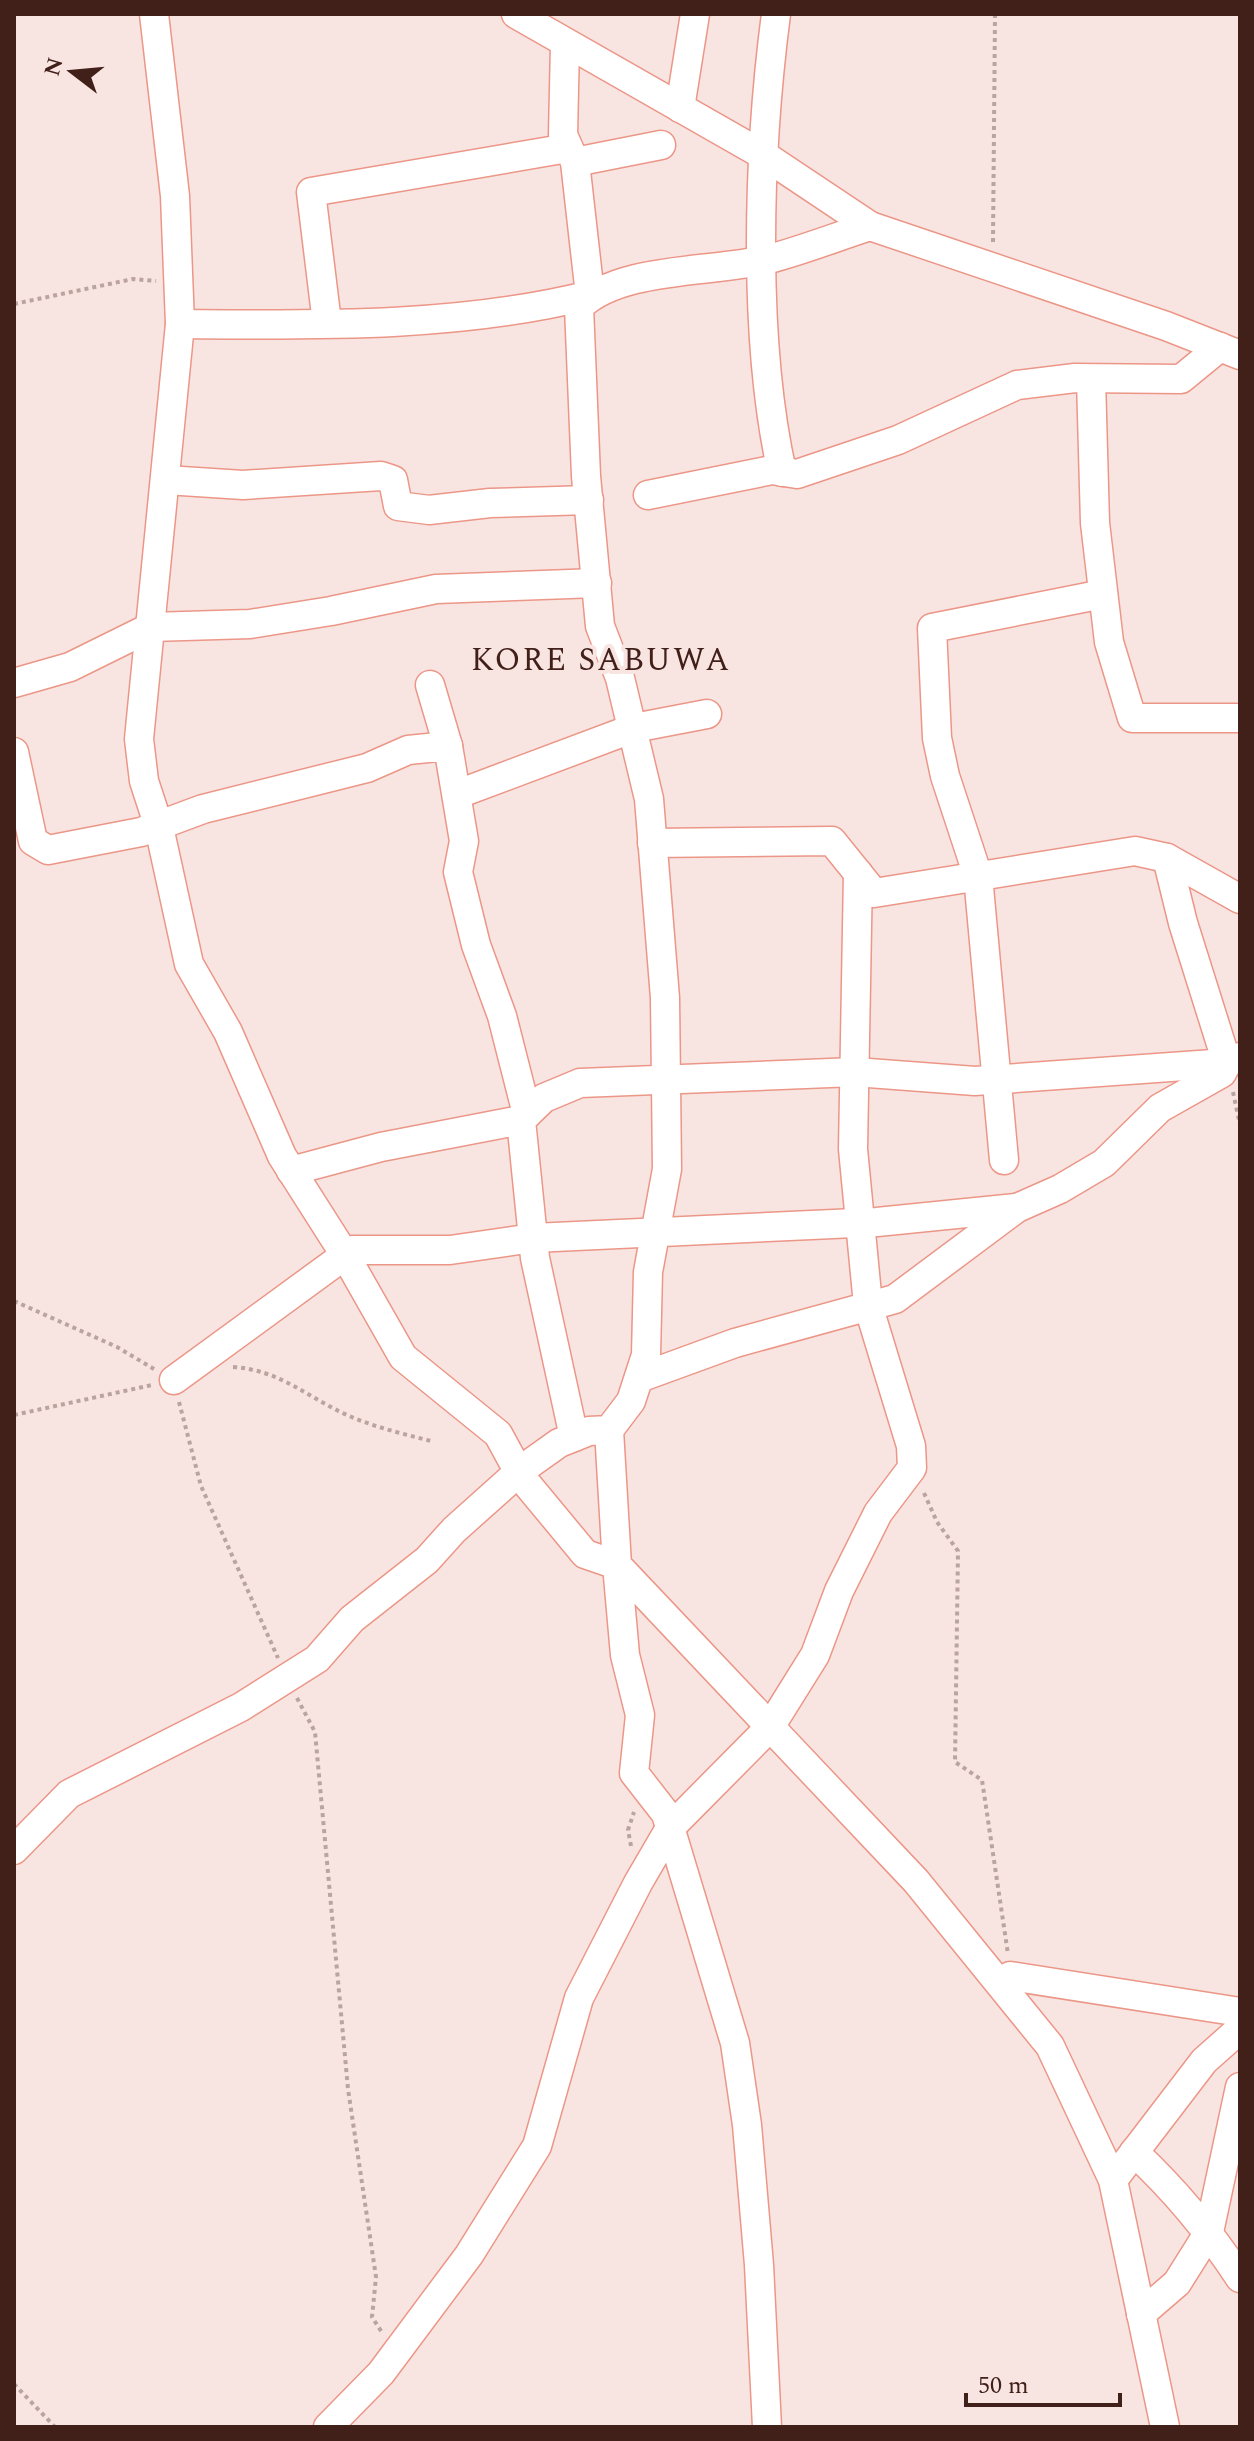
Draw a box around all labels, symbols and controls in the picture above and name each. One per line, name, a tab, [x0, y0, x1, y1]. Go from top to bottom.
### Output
north arrow	[32, 32, 112, 112]
text: N	[36, 54, 73, 80]
district label: KORE SABUWA	[471, 636, 731, 685]
scale bar	[966, 2357, 1120, 2407]
text: 50 m	[978, 2368, 1029, 2404]

